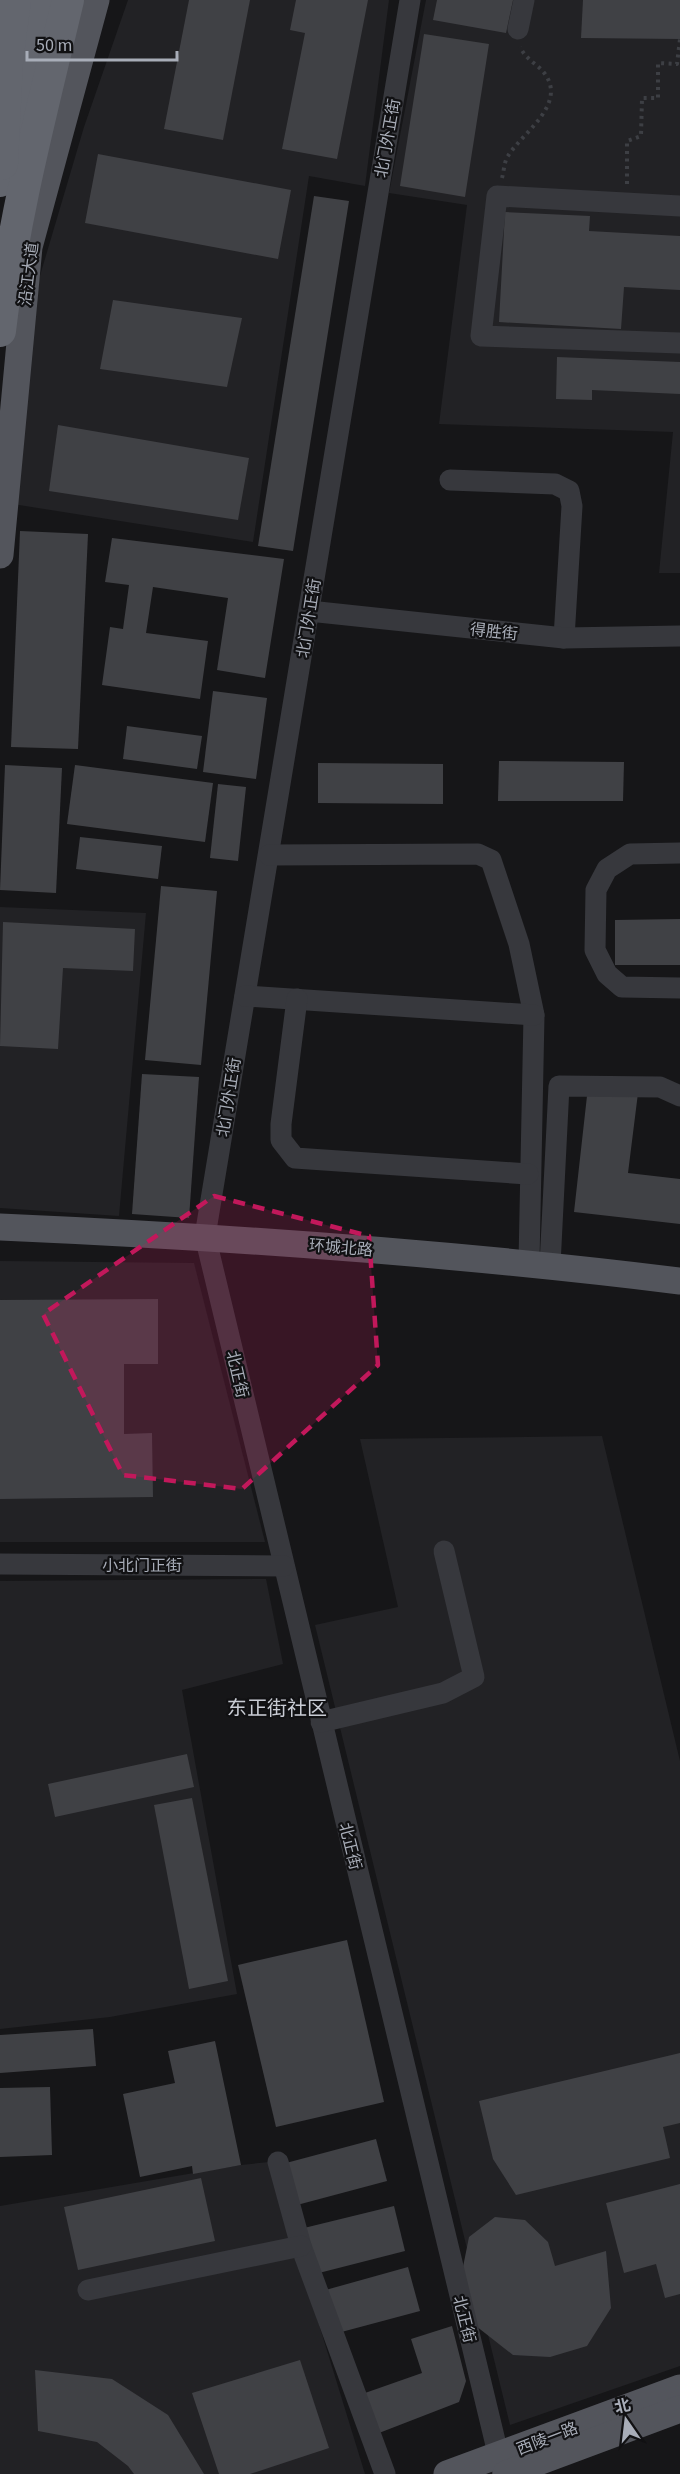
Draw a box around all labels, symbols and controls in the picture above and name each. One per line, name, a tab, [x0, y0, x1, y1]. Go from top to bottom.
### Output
scale bar	[27, 24, 177, 62]
text: 50 m	[36, 33, 72, 58]
street label: 北门外正街	[370, 97, 406, 179]
street label: 沿江大道	[14, 241, 44, 307]
street label: 北门外正街	[292, 577, 326, 659]
street label: 得胜街	[469, 619, 519, 645]
street label: 北门外正街	[212, 1056, 246, 1138]
street label: 环城北路	[308, 1234, 374, 1262]
street label: 北正街	[221, 1348, 253, 1400]
street label: 小北门正街	[102, 1555, 182, 1577]
district label: 东正街社区	[227, 1695, 327, 1723]
street label: 北正街	[334, 1820, 367, 1872]
street label: 北正街	[448, 2293, 481, 2345]
north arrow	[596, 2390, 656, 2450]
text: 北	[612, 2394, 633, 2419]
street label: 西陵一路	[514, 2417, 581, 2461]

